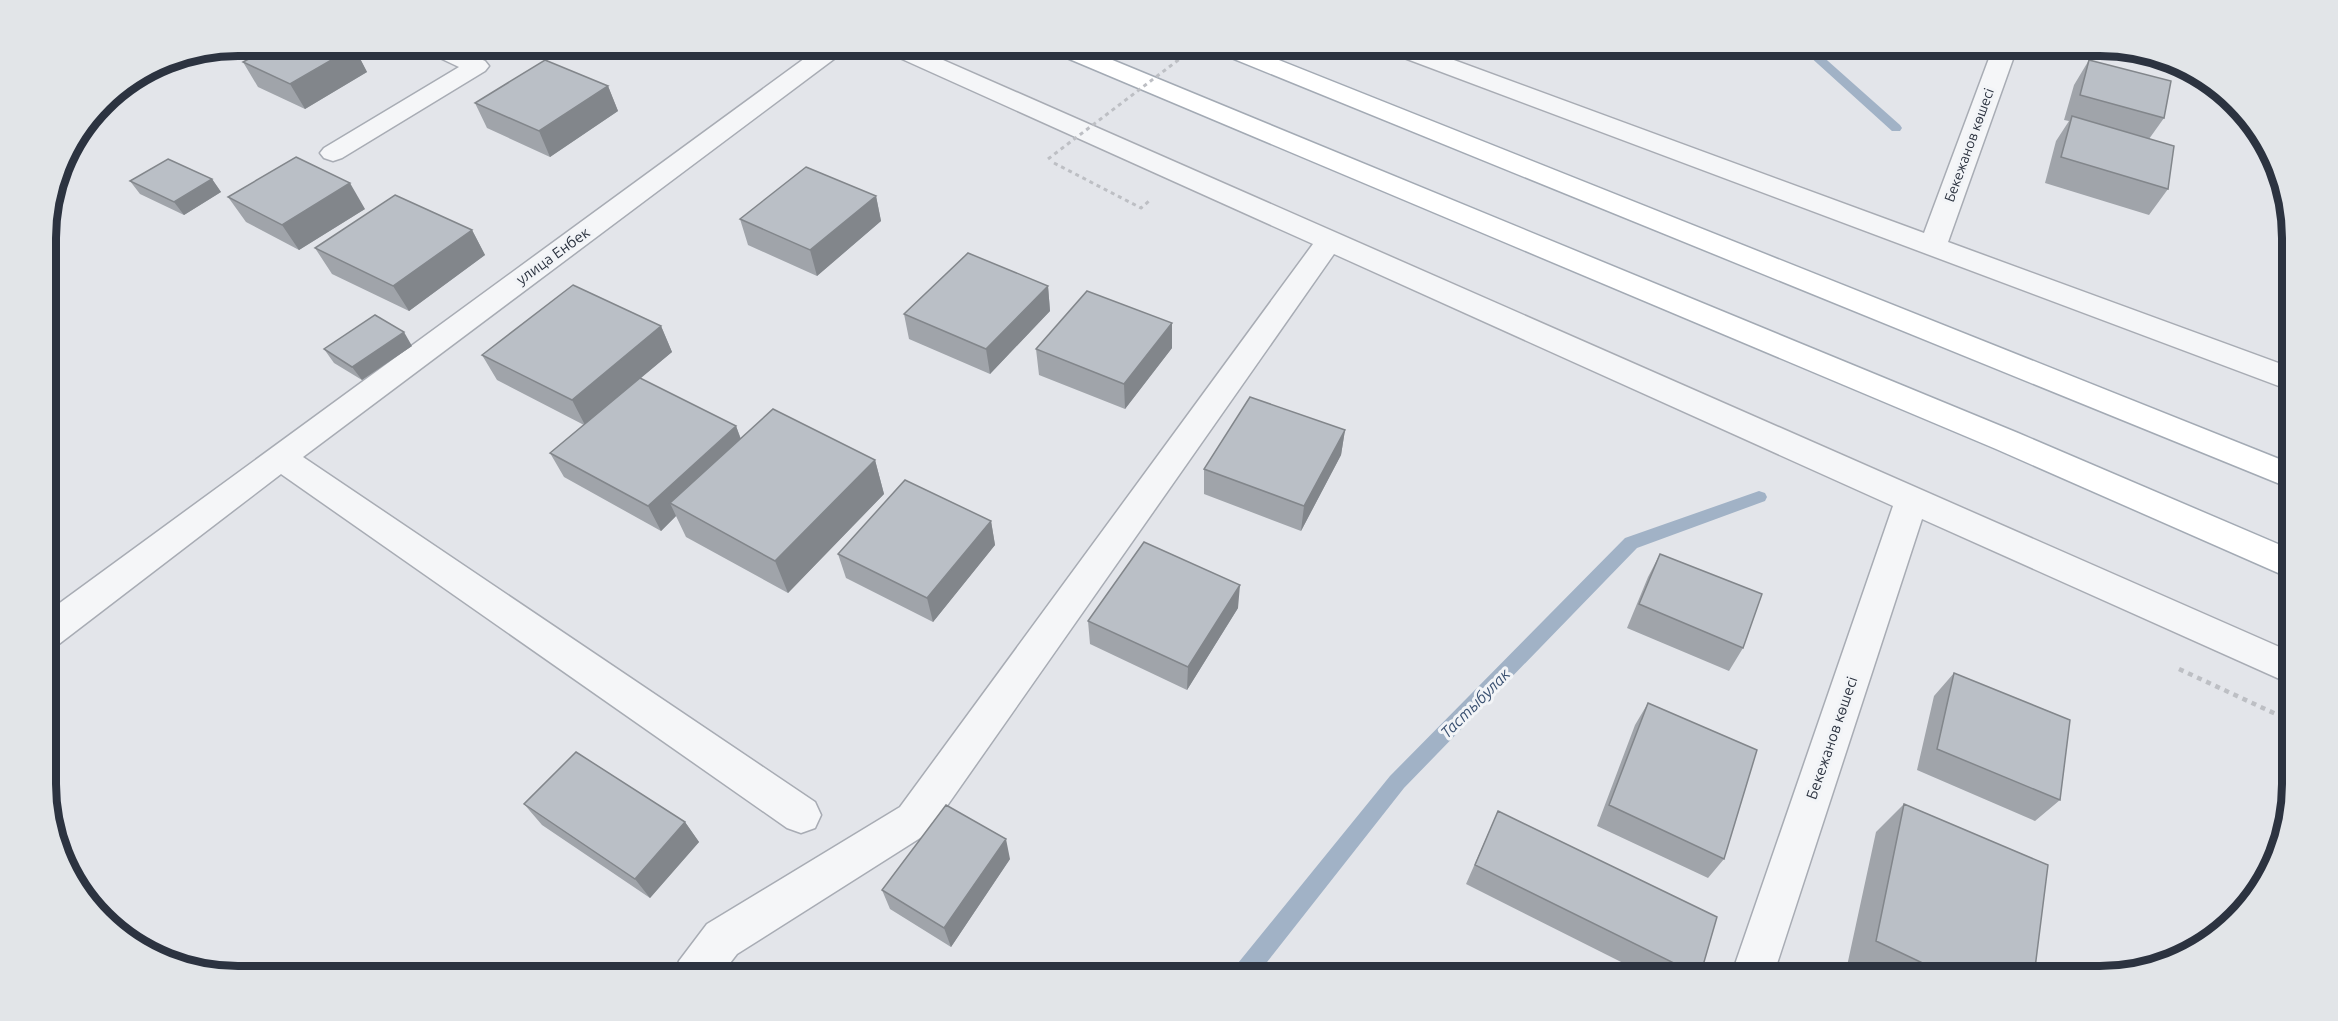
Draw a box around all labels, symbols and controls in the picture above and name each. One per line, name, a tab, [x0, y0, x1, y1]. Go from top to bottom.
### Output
street label: Бекежанов көшесі	[1941, 86, 1997, 204]
street label: улица Енбек	[513, 223, 593, 288]
water label: Тастыбулак	[1437, 664, 1514, 741]
street label: Бекежанов көшесі	[1803, 674, 1861, 801]

